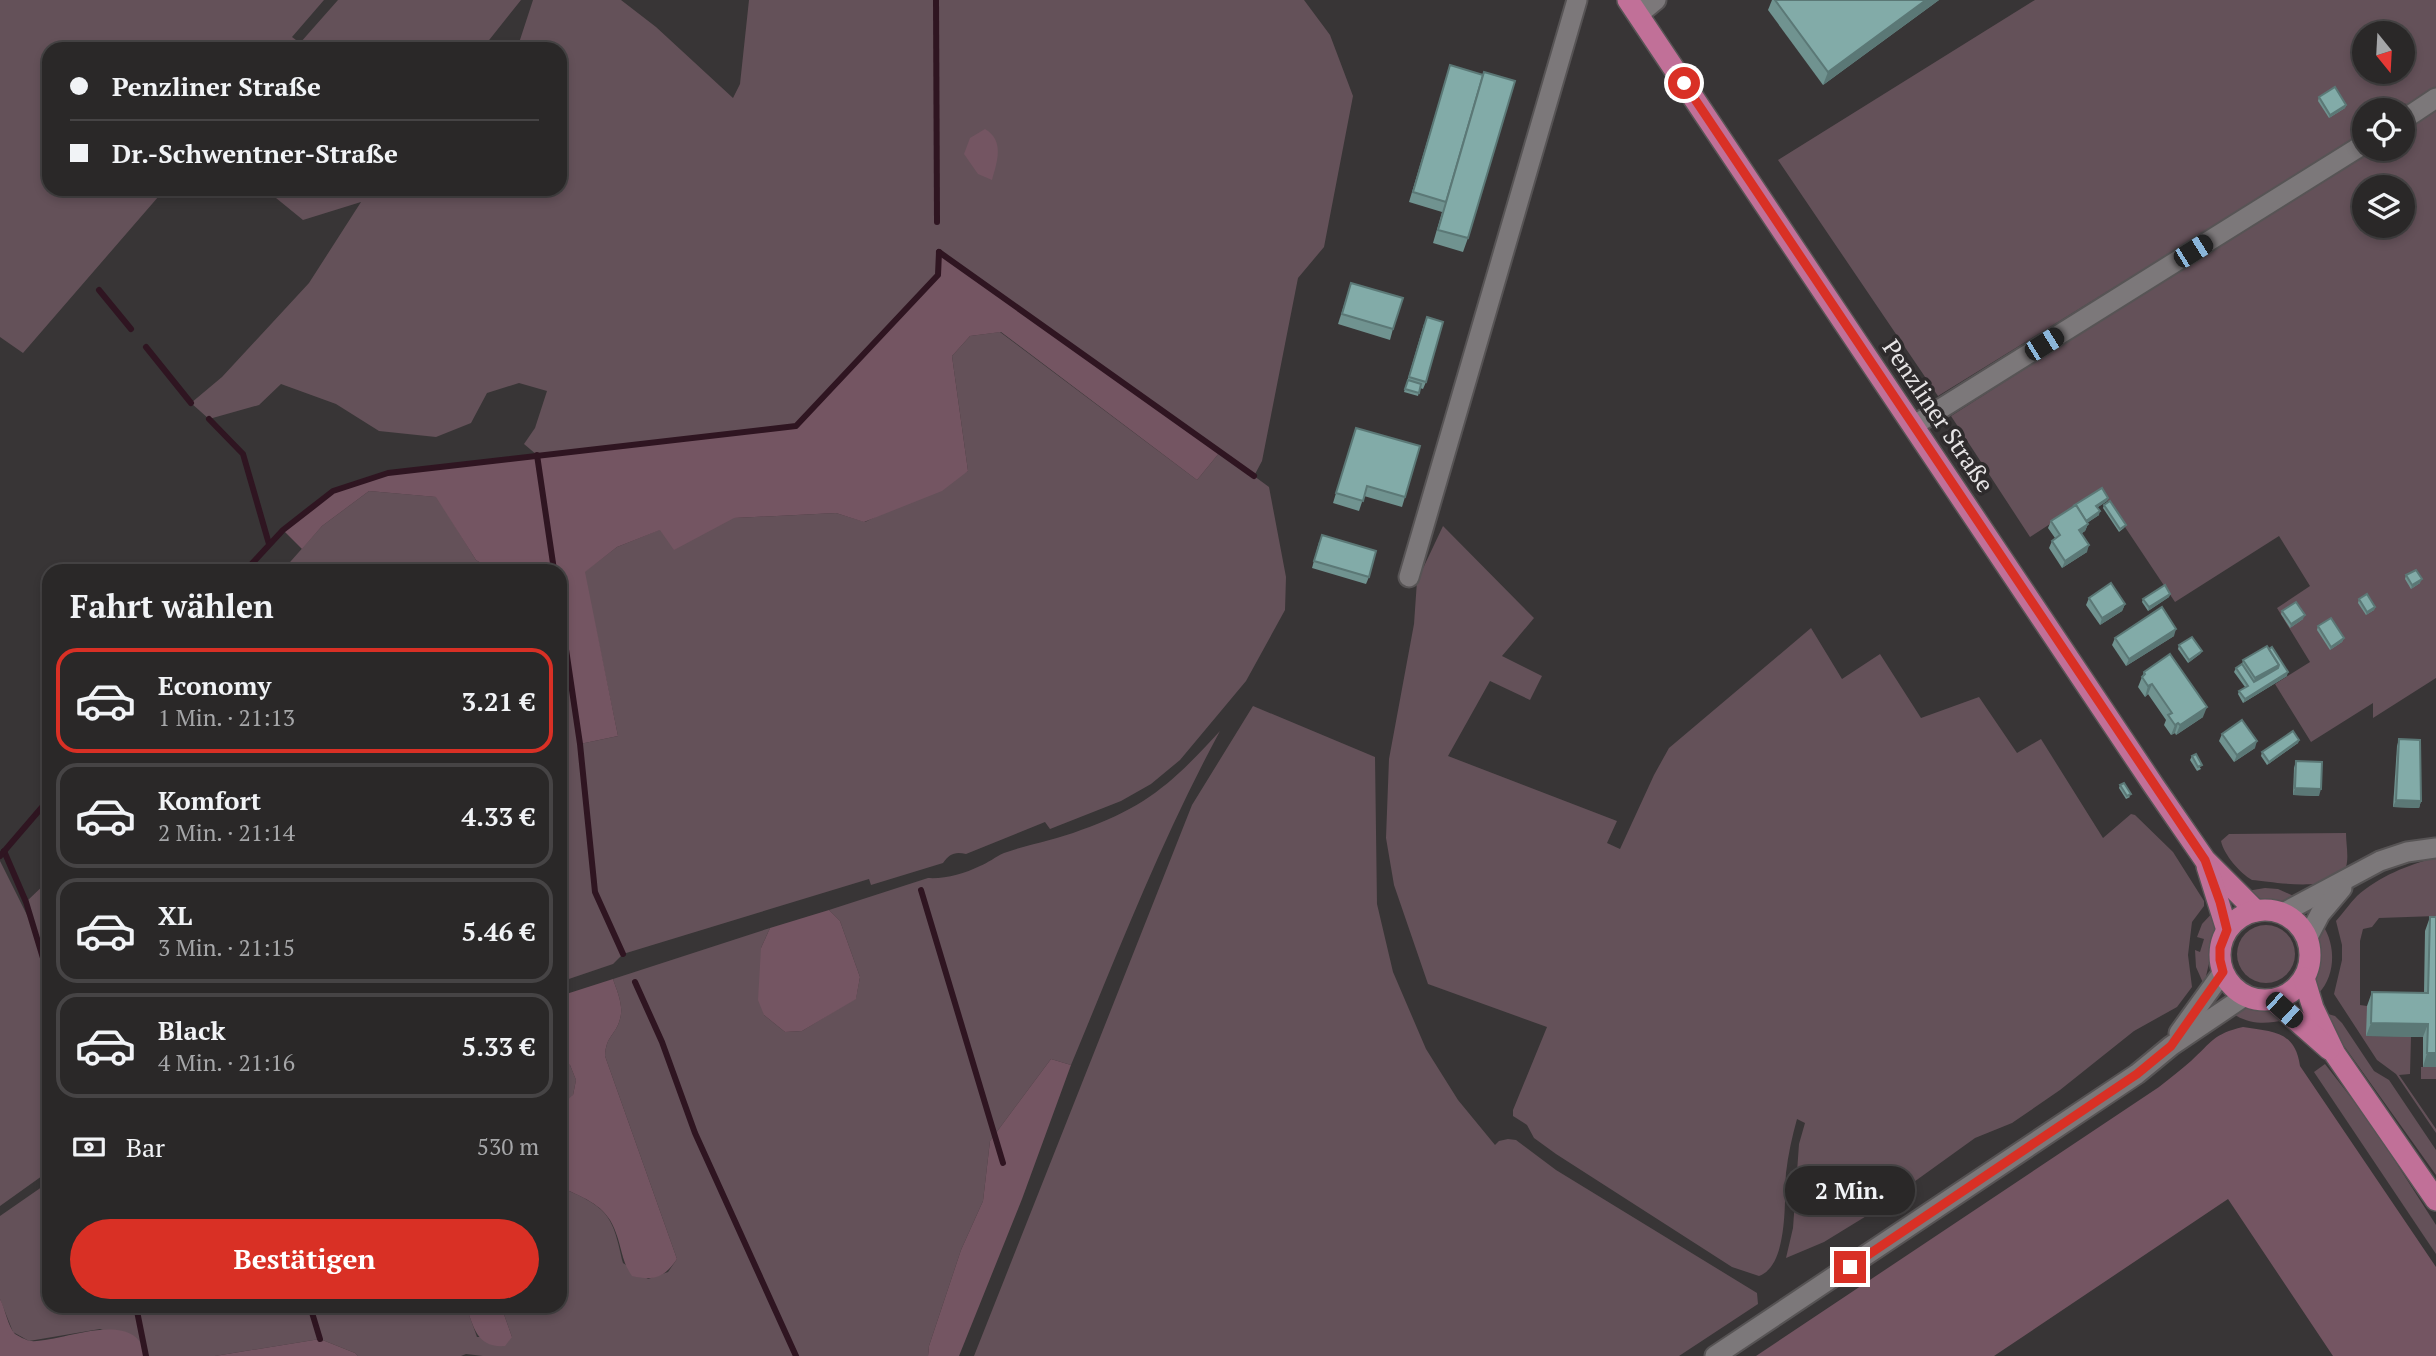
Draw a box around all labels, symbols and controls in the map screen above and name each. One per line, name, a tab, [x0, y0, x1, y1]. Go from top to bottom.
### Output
north arrow	[2352, 21, 2415, 84]
map controls	[2352, 21, 2415, 238]
route start	[1668, 67, 1700, 99]
text: Penzliner Straße	[112, 69, 321, 103]
button: locate	[2352, 98, 2415, 161]
text: Dr.-Schwentner-Straße	[112, 136, 398, 170]
button: layers	[2352, 175, 2415, 238]
car	[2170, 231, 2217, 271]
car	[2021, 324, 2068, 364]
street label: Penzliner Straße	[1876, 333, 2002, 498]
text: Fahrt wählen	[70, 585, 274, 627]
text: Economy	[158, 668, 271, 702]
icon: car	[74, 669, 137, 732]
text: 3.21 €	[462, 684, 535, 718]
text: 1 Min. · 21:13	[158, 702, 295, 733]
text: Komfort	[158, 783, 261, 817]
icon: car	[74, 784, 137, 847]
text: 4.33 €	[462, 799, 535, 833]
text: 2 Min. · 21:14	[158, 817, 295, 848]
text: XL	[158, 898, 192, 932]
icon: car	[74, 899, 137, 962]
text: 5.46 €	[462, 914, 535, 948]
text: 3 Min. · 21:15	[158, 932, 295, 963]
car	[2262, 988, 2307, 1032]
text: Black	[158, 1013, 226, 1047]
icon: car	[74, 1014, 137, 1077]
text: 5.33 €	[462, 1029, 535, 1063]
text: 4 Min. · 21:16	[158, 1047, 295, 1078]
icon: cash	[70, 1128, 108, 1166]
text: Bar	[126, 1130, 165, 1164]
text: 530 m	[477, 1131, 539, 1162]
callout: 2 Min.	[1785, 1166, 1915, 1214]
text: 2 Min.	[1815, 1175, 1885, 1206]
button: Bestätigen	[70, 1219, 539, 1299]
route end	[1834, 1251, 1866, 1283]

